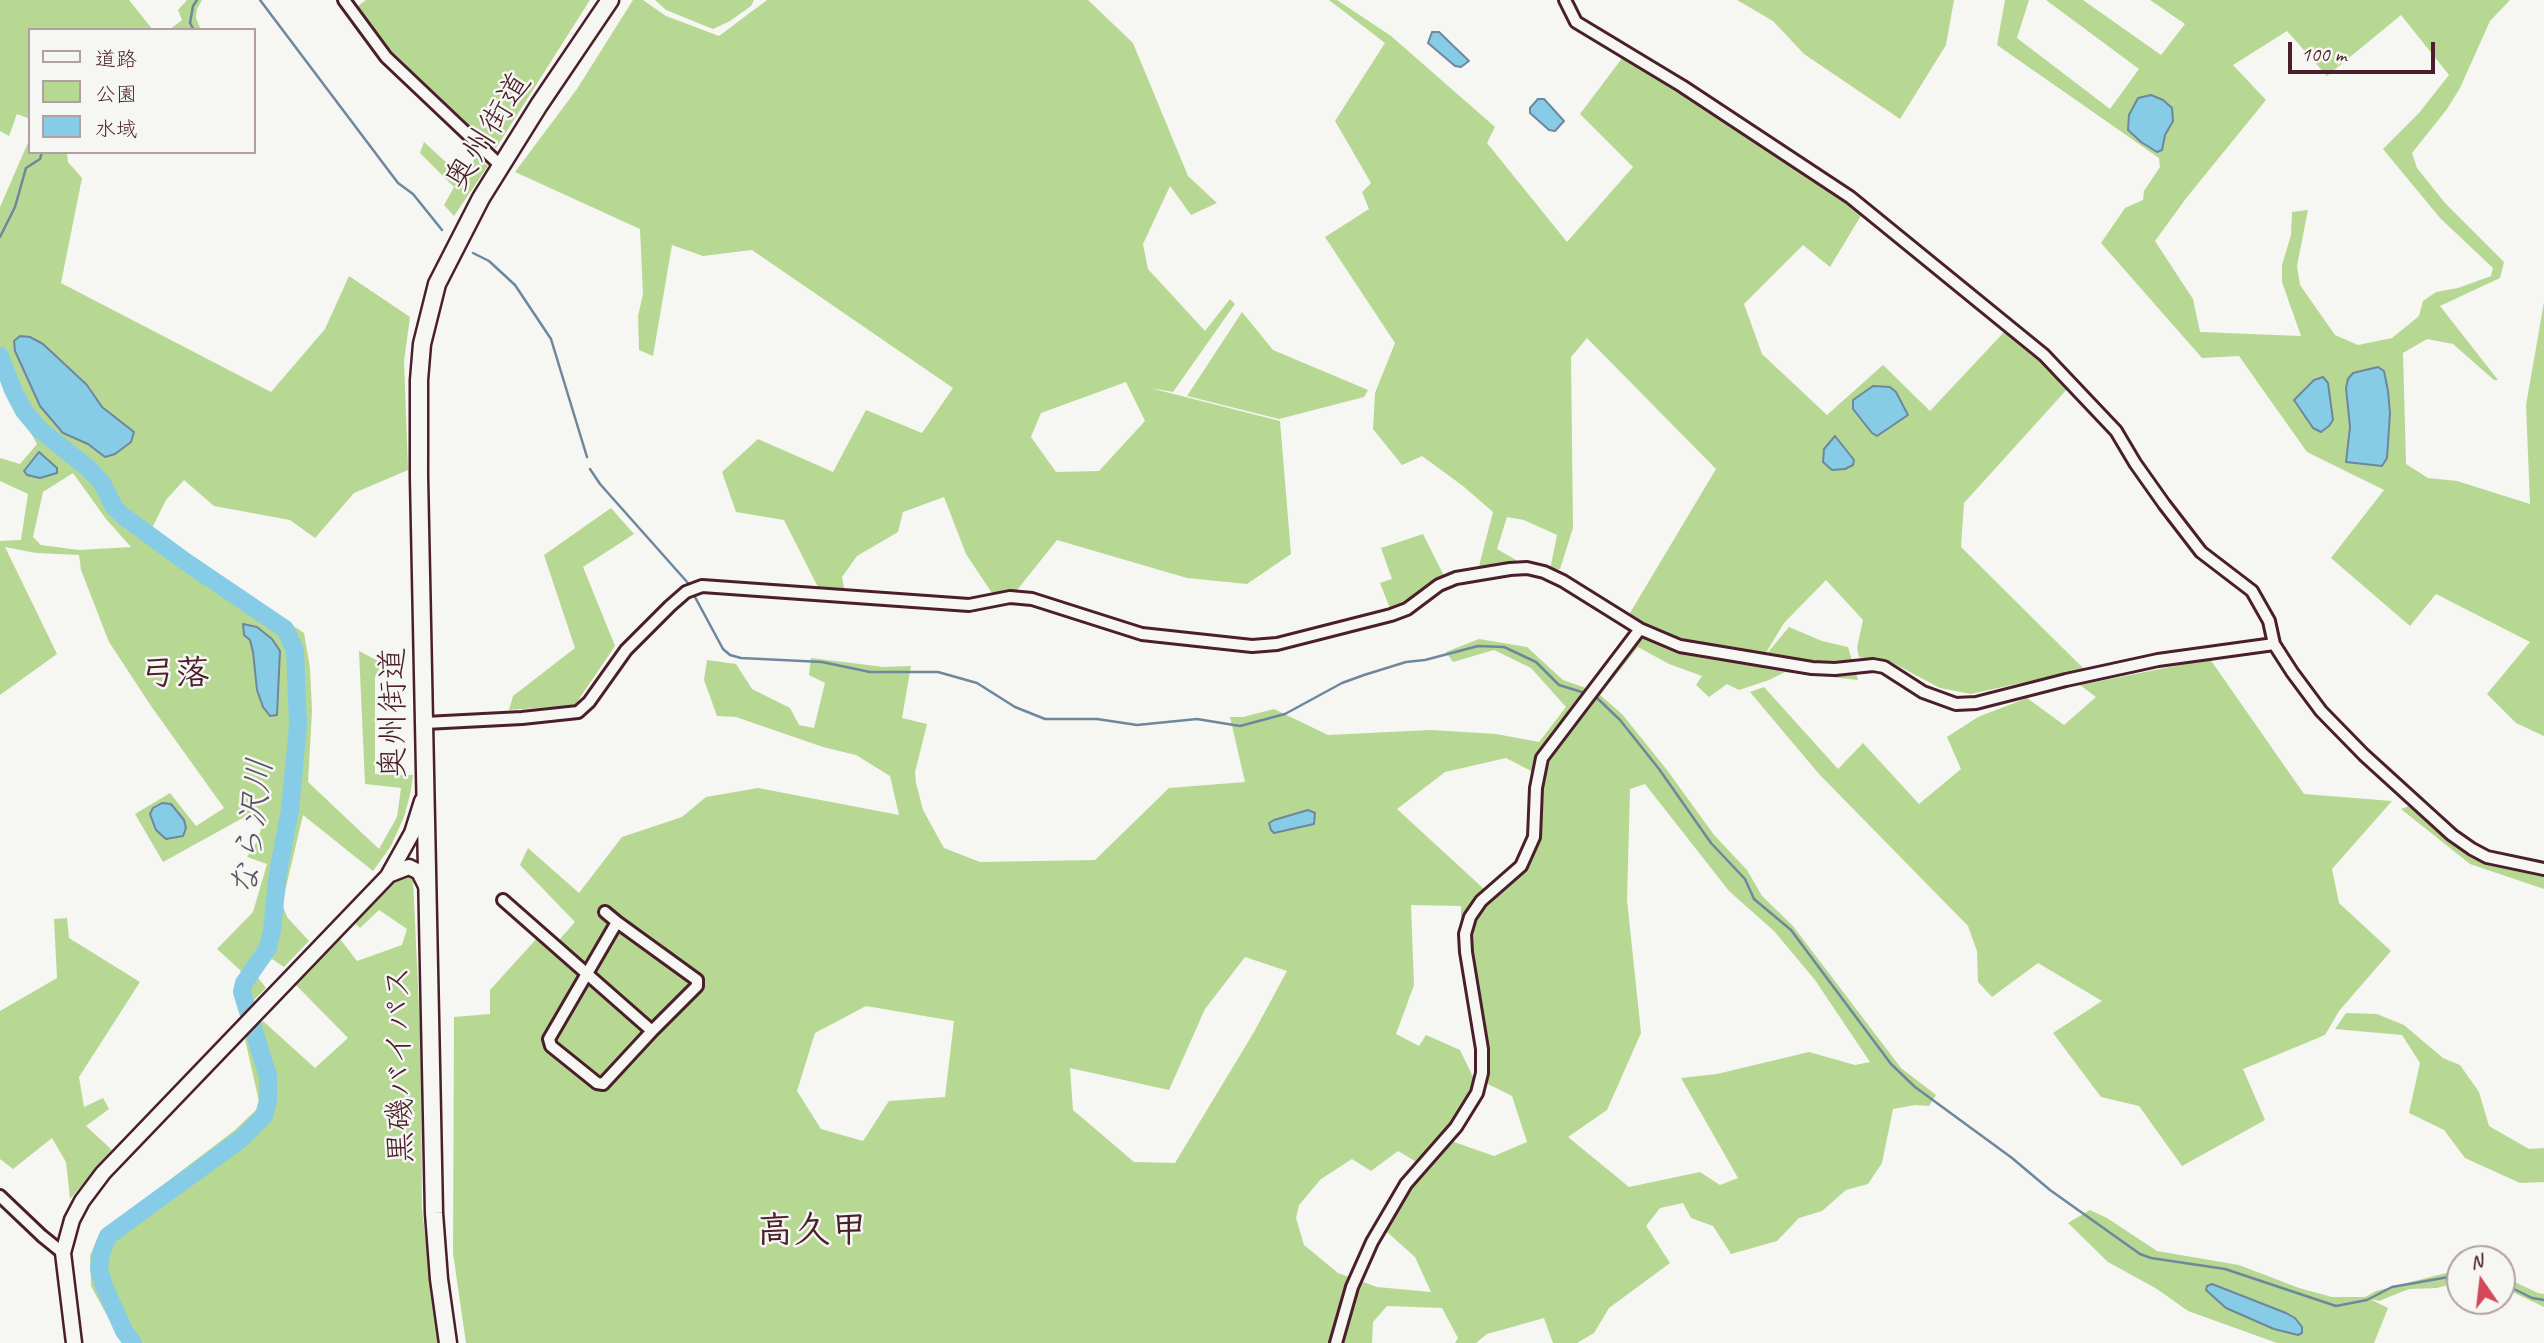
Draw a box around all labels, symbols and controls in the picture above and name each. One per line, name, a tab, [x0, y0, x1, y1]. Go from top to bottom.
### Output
legend	[28, 28, 256, 154]
scale bar	[2292, 28, 2439, 72]
text: 100 m	[2301, 41, 2346, 67]
text: 道路	[95, 46, 137, 72]
street label: 奥州街道	[437, 66, 541, 198]
text: 公園	[95, 81, 137, 107]
text: 水域	[95, 116, 137, 142]
street label: 奥州街道	[374, 647, 414, 779]
district label: 弓落	[140, 654, 210, 696]
water label: なら沢川	[225, 756, 283, 900]
street label: 黒磯バイパス	[379, 966, 423, 1164]
district label: 高久甲	[757, 1210, 867, 1254]
north arrow	[2446, 1245, 2516, 1315]
text: N	[2468, 1248, 2485, 1275]

